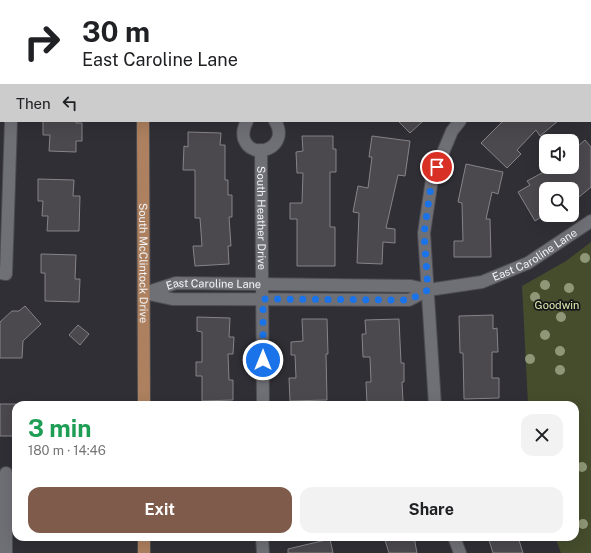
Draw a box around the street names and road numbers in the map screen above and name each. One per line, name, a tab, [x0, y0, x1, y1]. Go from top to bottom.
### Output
street label: South Heather Drive	[255, 166, 268, 270]
street label: South McClintock Drive	[137, 203, 150, 323]
street label: East Caroline Lane	[490, 226, 579, 283]
street label: East Caroline Lane	[164, 277, 261, 292]

